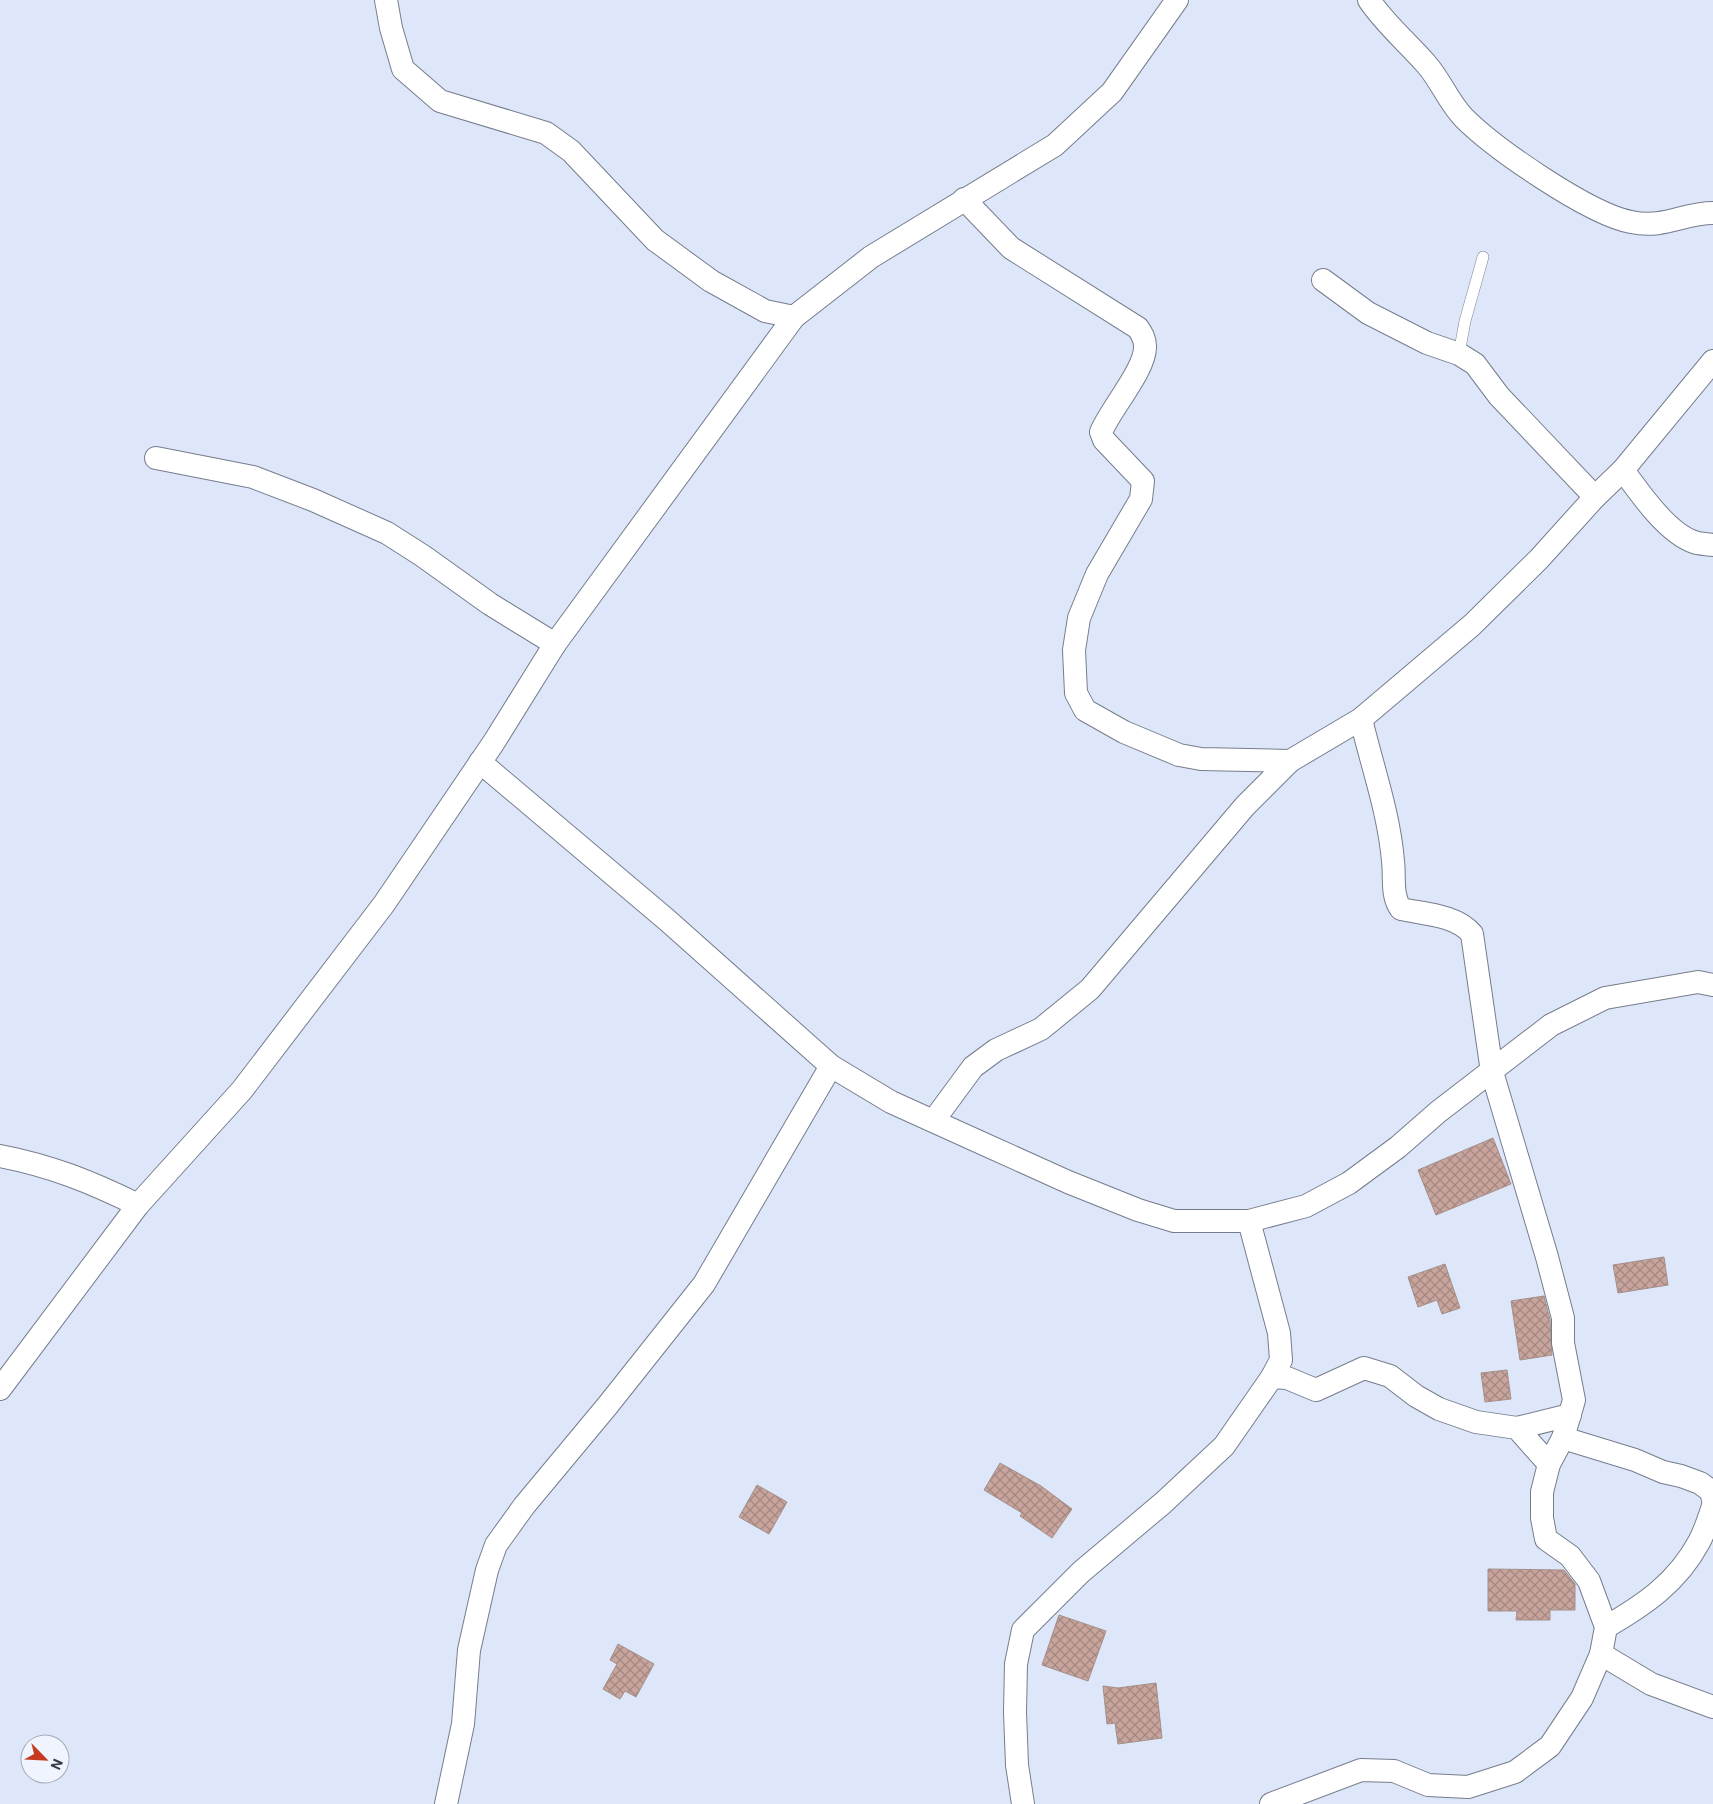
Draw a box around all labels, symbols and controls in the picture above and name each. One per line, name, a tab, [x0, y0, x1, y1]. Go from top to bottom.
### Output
north arrow	[20, 1734, 70, 1784]
text: N	[48, 1757, 66, 1772]

